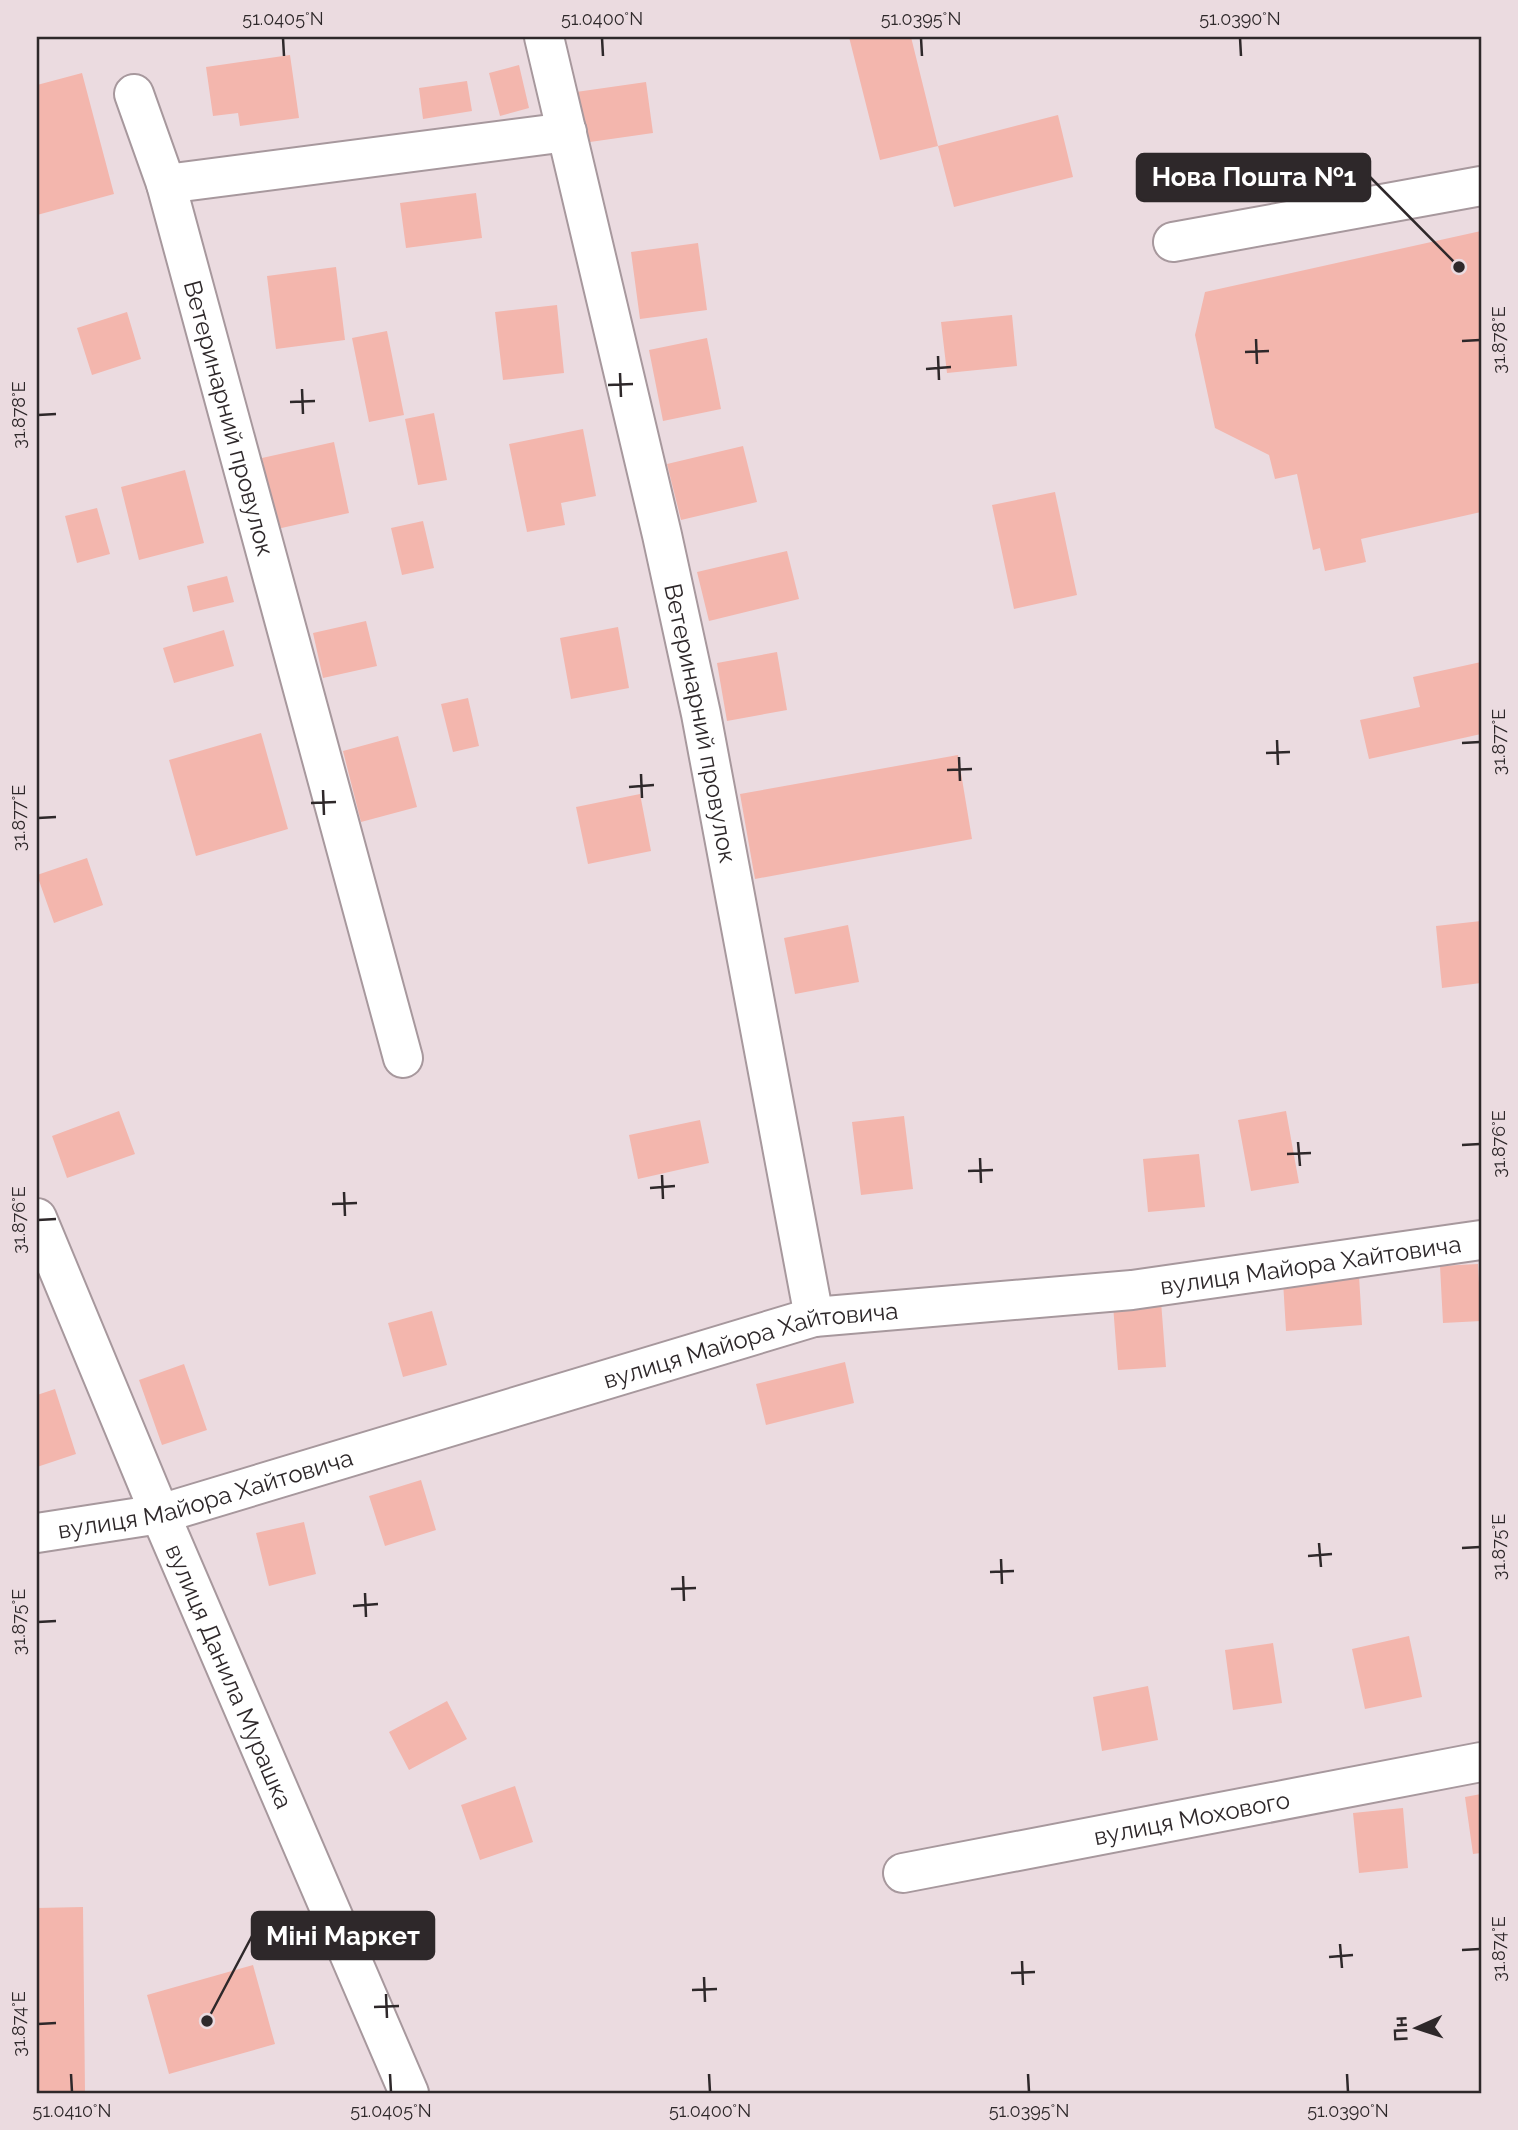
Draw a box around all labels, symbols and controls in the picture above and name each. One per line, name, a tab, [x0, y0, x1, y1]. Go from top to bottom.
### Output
text: 51.0405°N	[242, 8, 324, 29]
text: 51.0400°N	[561, 8, 643, 29]
text: 51.0395°N	[881, 8, 961, 29]
text: 51.0390°N	[1199, 8, 1281, 29]
callout: Нова Пошта №1	[1137, 154, 1370, 201]
text: Нова Пошта №1	[1152, 162, 1356, 192]
street label: Ветеринарний провулок	[178, 277, 281, 559]
text: 31.878°E	[1488, 306, 1509, 374]
text: 31.878°E	[8, 381, 29, 449]
street label: Ветеринарний провулок	[658, 581, 743, 865]
text: 31.877°E	[1488, 709, 1509, 775]
text: 31.877°E	[8, 785, 29, 851]
text: 31.876°E	[1488, 1110, 1509, 1178]
text: 31.876°E	[8, 1186, 29, 1254]
street label: вулиця Майора Хайтовича	[1158, 1229, 1463, 1300]
street label: вулиця Майора Хайтовича	[600, 1295, 899, 1394]
street label: вулиця Майора Хайтовича	[56, 1442, 356, 1544]
text: 31.875°E	[1488, 1514, 1509, 1580]
street label: вулиця Данила Мурашка	[160, 1539, 299, 1813]
text: 31.875°E	[8, 1589, 29, 1655]
street label: вулиця Мохового	[1091, 1785, 1292, 1851]
callout: Міні Маркет	[252, 1912, 434, 1959]
text: 31.874°E	[1488, 1916, 1509, 1982]
text: Міні Маркет	[266, 1921, 420, 1951]
text: 31.874°E	[8, 1991, 29, 2057]
north arrow	[1382, 1994, 1452, 2064]
text: Пн	[1388, 2016, 1412, 2042]
text: 51.0410°N	[33, 2100, 111, 2121]
text: 51.0405°N	[350, 2100, 432, 2121]
text: 51.0400°N	[669, 2100, 751, 2121]
text: 51.0395°N	[989, 2100, 1069, 2121]
text: 51.0390°N	[1307, 2100, 1389, 2121]

